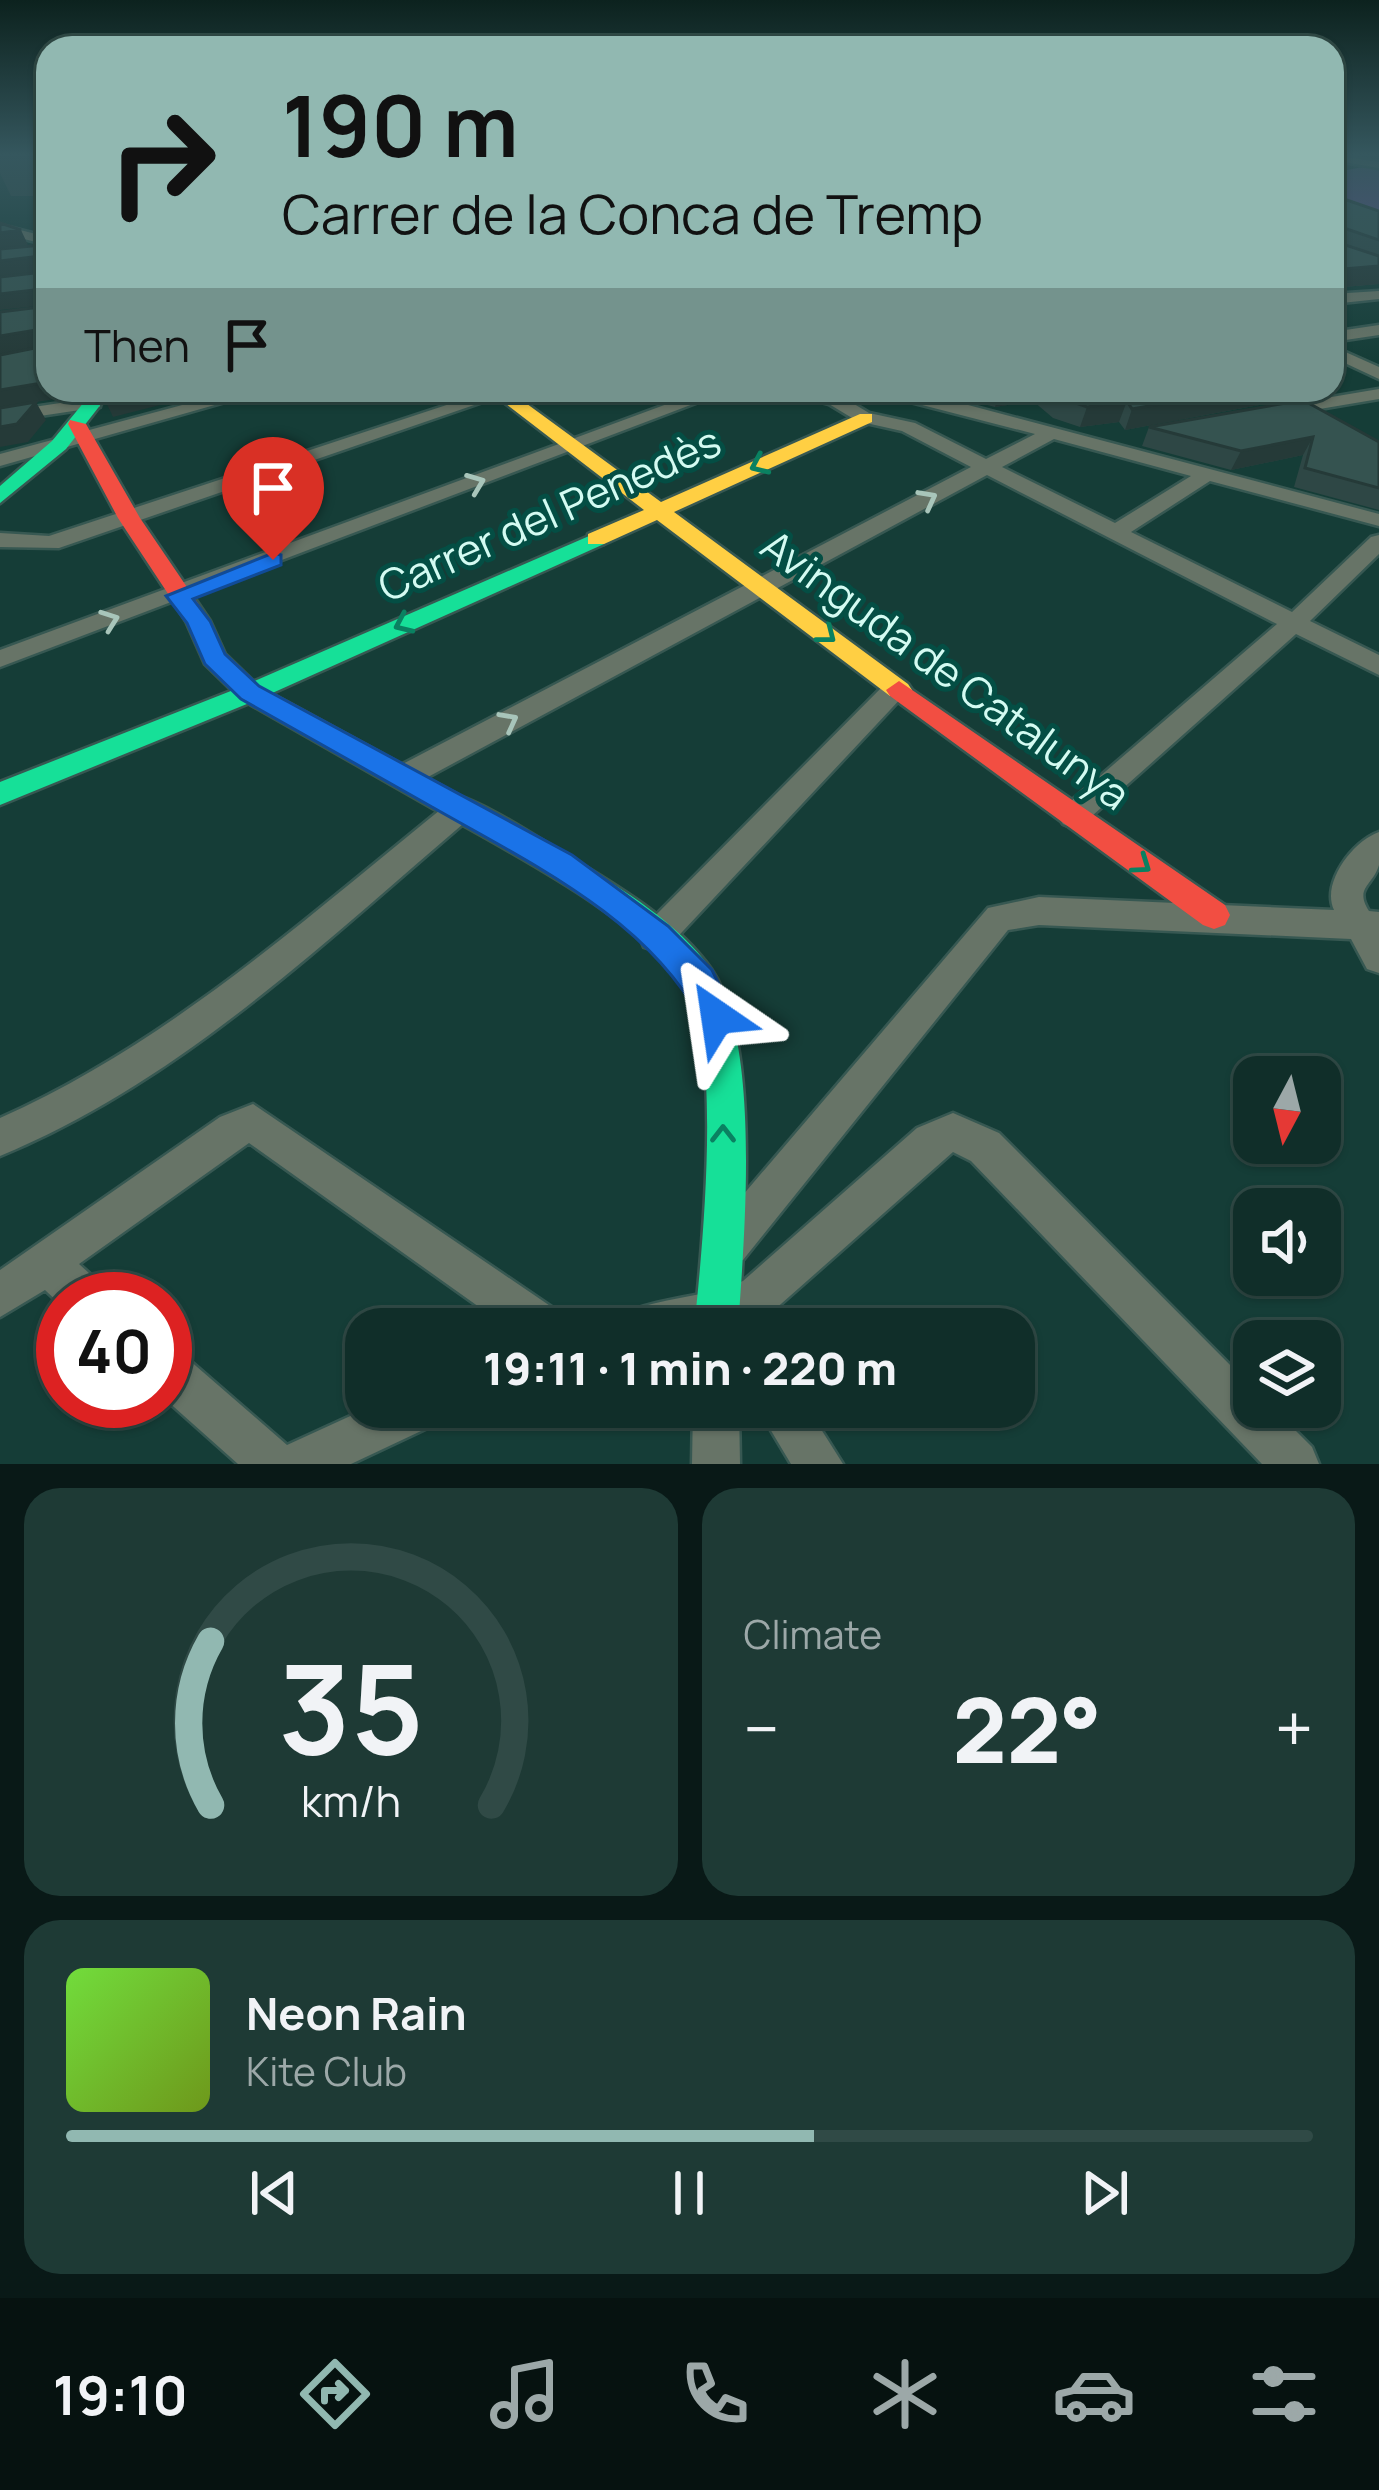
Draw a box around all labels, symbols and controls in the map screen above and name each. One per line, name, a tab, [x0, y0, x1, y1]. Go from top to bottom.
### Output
text: 190 m	[282, 67, 519, 182]
icon: right	[84, 84, 240, 240]
text: Carrer de la Conca de Tremp	[282, 176, 983, 250]
icon: arrive	[214, 312, 280, 378]
text: Then	[84, 314, 190, 376]
street label: Carrer del Penedès	[369, 411, 729, 615]
pin	[222, 437, 324, 560]
one-way arrow	[750, 451, 772, 475]
icon: arrive	[240, 455, 306, 521]
one-way arrow	[464, 473, 485, 498]
one-way arrow	[915, 491, 937, 514]
street label: Avinguda de Catalunya	[750, 516, 1142, 822]
one-way arrow	[98, 610, 119, 634]
one-way arrow	[394, 610, 416, 634]
one-way arrow	[813, 621, 835, 642]
one-way arrow	[496, 712, 517, 735]
one-way arrow	[1129, 850, 1150, 872]
position arrow	[654, 954, 780, 1080]
north arrow	[1233, 1056, 1341, 1164]
map controls	[1233, 1056, 1341, 1428]
one-way arrow	[710, 1124, 736, 1142]
button: sound	[1233, 1188, 1341, 1296]
speed limit sign: 40	[36, 1272, 192, 1428]
button: layers	[1233, 1320, 1341, 1428]
text: 19:11 · 1 min · 220 m	[483, 1337, 897, 1399]
text: Climate	[744, 1607, 882, 1661]
text: 35	[278, 1621, 424, 1791]
text: 22°	[952, 1667, 1102, 1790]
text: −	[744, 1683, 779, 1773]
text: +	[1275, 1683, 1313, 1773]
text: km/h	[301, 1771, 401, 1830]
text: Neon Rain	[246, 1982, 467, 2044]
text: Kite Club	[246, 2044, 407, 2098]
icon: previous	[241, 2160, 307, 2226]
icon: pause	[656, 2160, 722, 2226]
icon: next	[1072, 2160, 1138, 2226]
icon: directions	[293, 2352, 377, 2436]
icon: music	[483, 2352, 567, 2436]
icon: phone	[673, 2352, 757, 2436]
icon: climate	[863, 2352, 947, 2436]
icon: car	[1052, 2352, 1136, 2436]
icon: filters	[1242, 2352, 1326, 2436]
text: 19:10	[53, 2357, 188, 2431]

